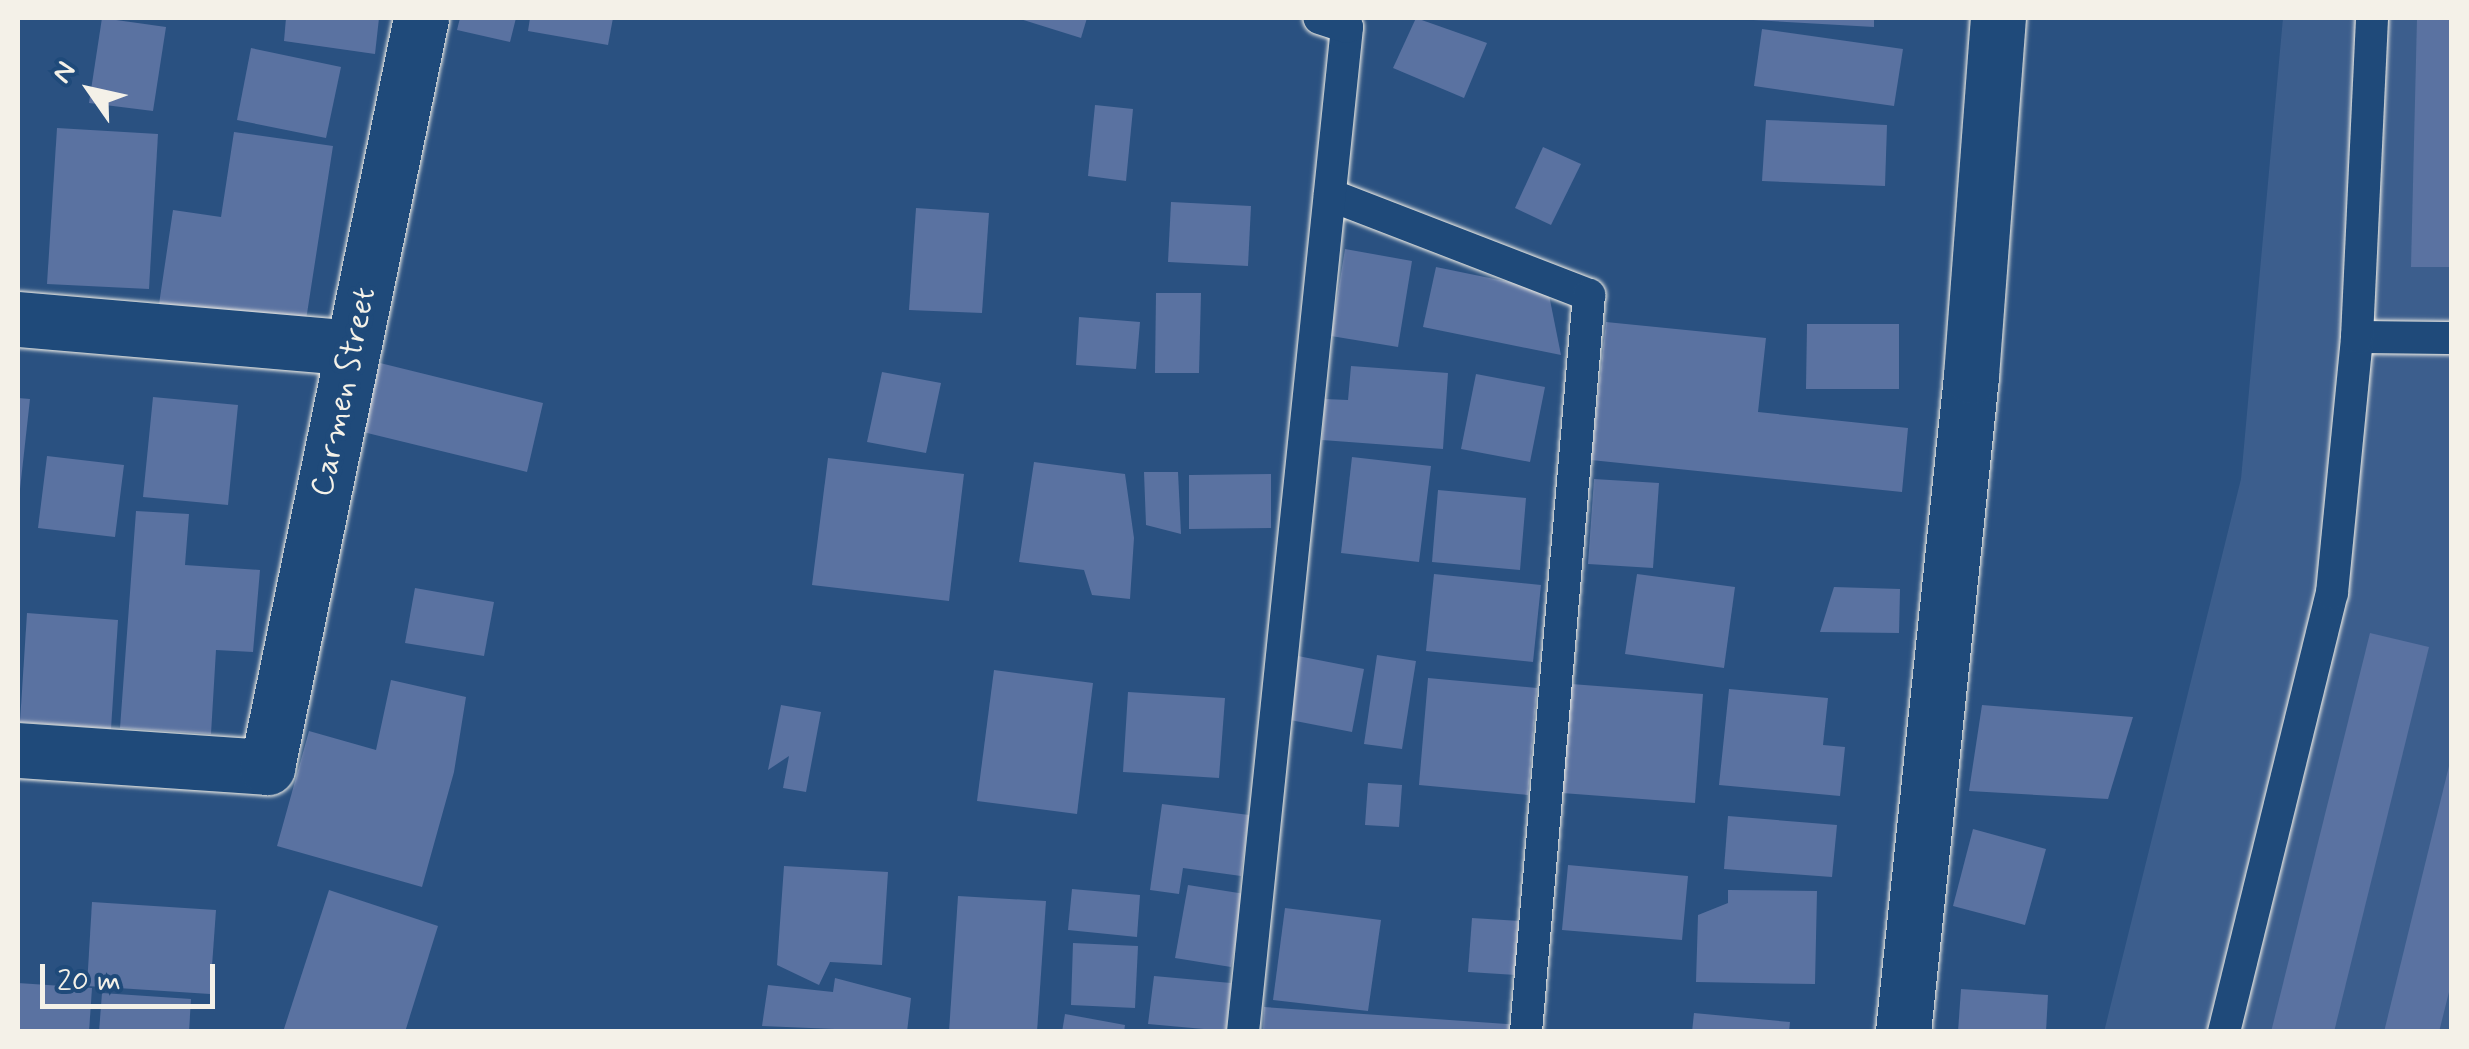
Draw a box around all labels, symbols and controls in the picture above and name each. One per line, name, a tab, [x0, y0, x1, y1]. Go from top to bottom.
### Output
north arrow	[40, 40, 140, 140]
text: N	[44, 55, 85, 91]
street label: Carmen Street	[303, 281, 385, 503]
scale bar	[45, 944, 220, 1006]
text: 20 m	[57, 962, 121, 1001]

